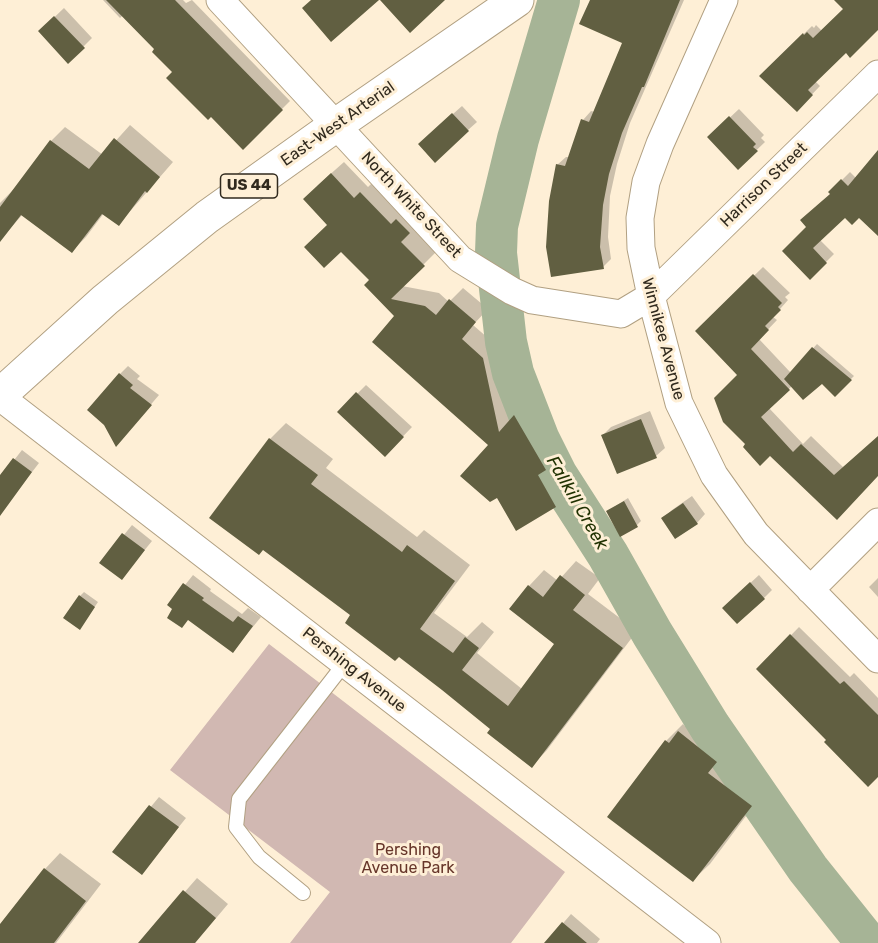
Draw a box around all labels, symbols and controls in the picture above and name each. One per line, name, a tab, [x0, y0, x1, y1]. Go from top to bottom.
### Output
street label: East-West Arterial	[277, 78, 399, 170]
street label: Harrison Street	[717, 139, 811, 231]
street label: North White Street	[357, 148, 465, 262]
road number: US 44	[220, 174, 278, 198]
street label: Winnikee Avenue	[637, 276, 689, 402]
water label: Fallkill Creek	[541, 452, 613, 554]
street label: Pershing Avenue	[298, 624, 410, 716]
park label: Pershing Avenue Park	[361, 840, 455, 878]

